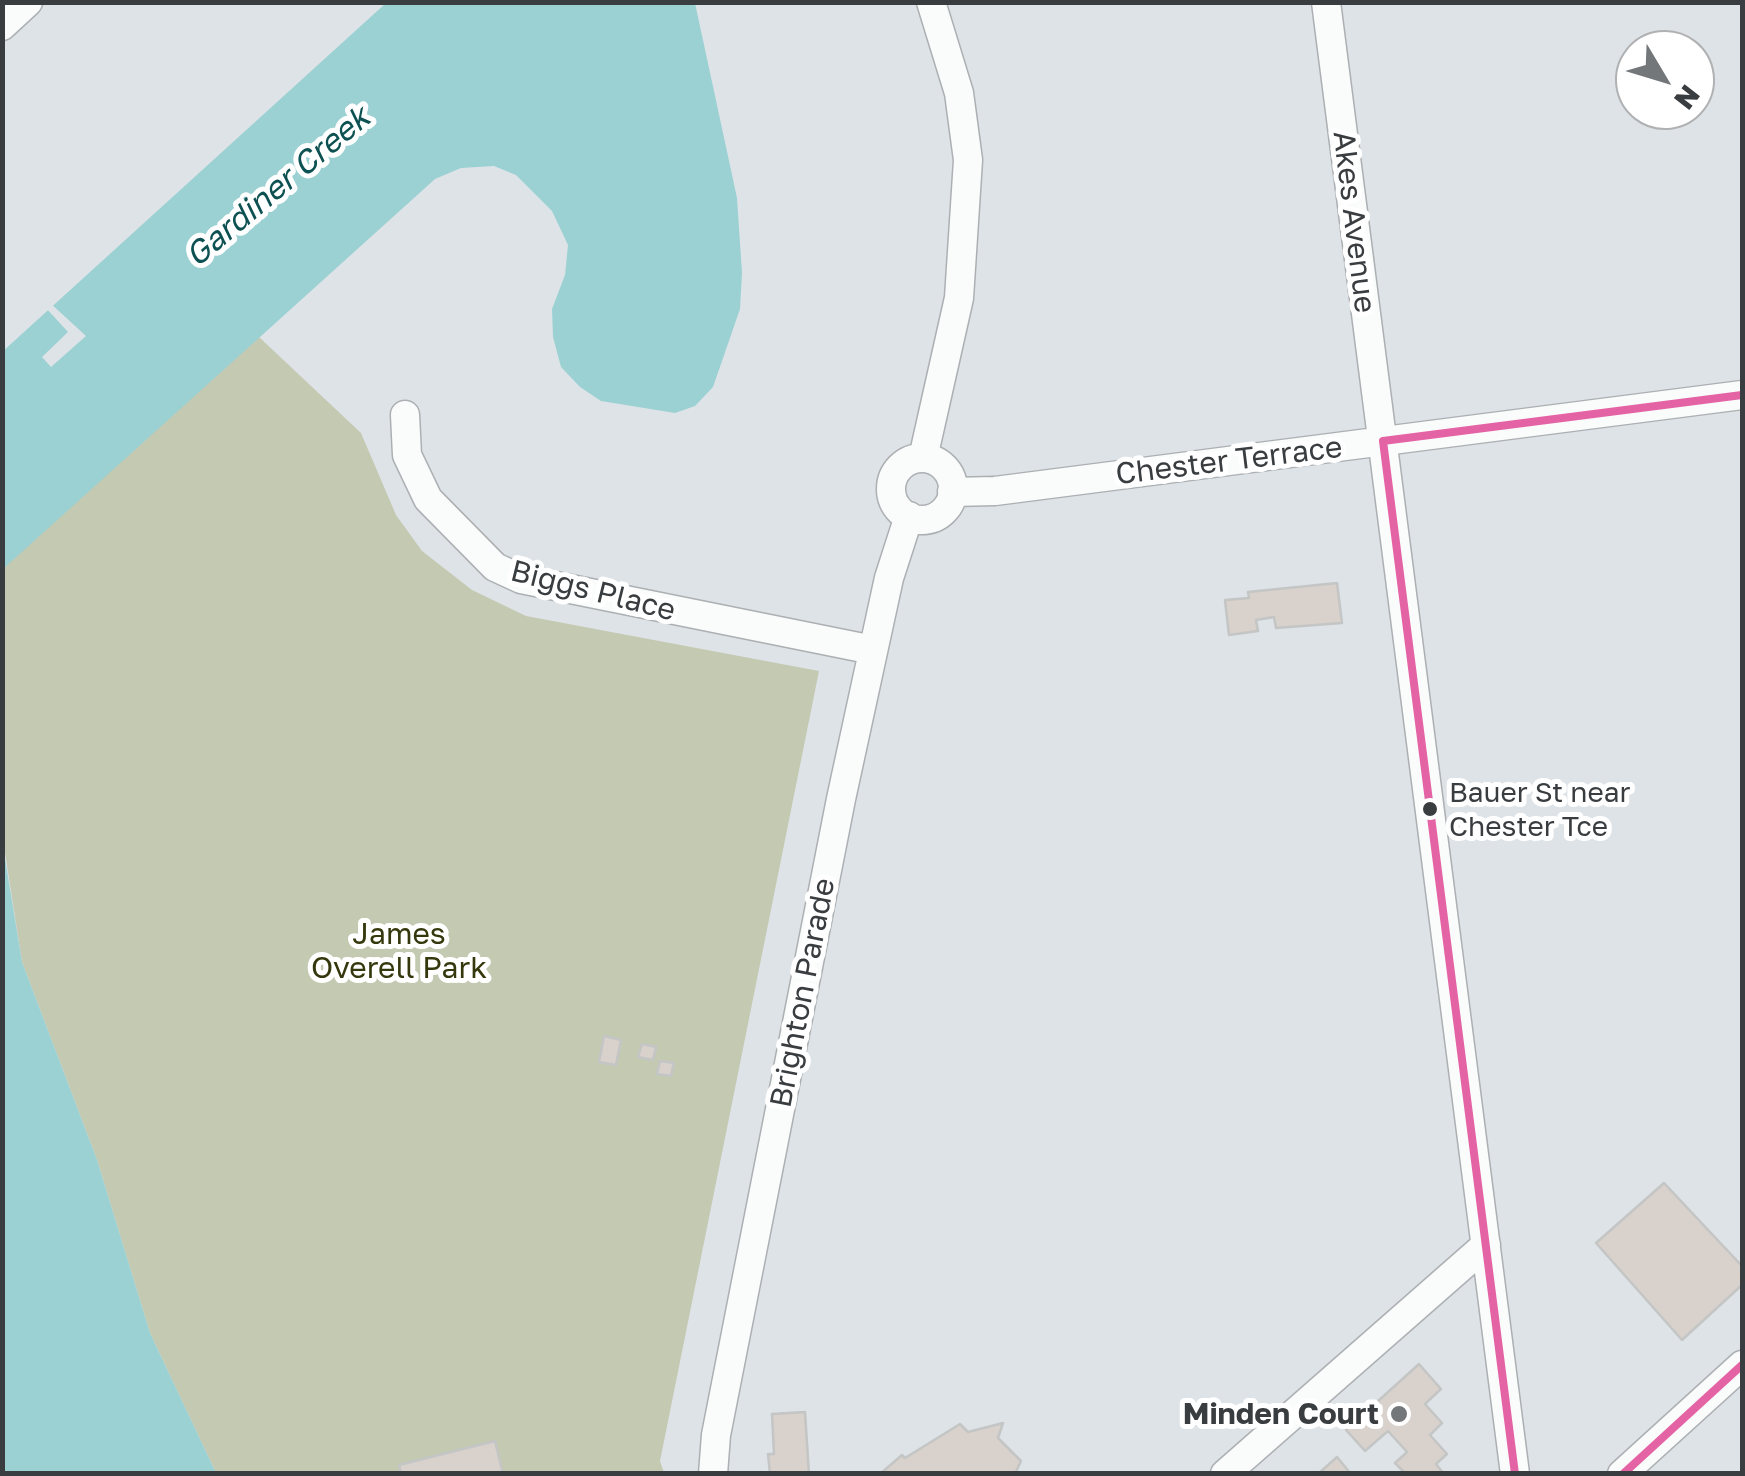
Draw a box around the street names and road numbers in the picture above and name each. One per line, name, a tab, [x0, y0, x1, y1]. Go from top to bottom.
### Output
street label: Akes Avenue	[1325, 129, 1383, 315]
street label: Chester Terrace	[1114, 429, 1344, 493]
street label: Biggs Place	[507, 553, 679, 629]
street label: Brighton Parade	[763, 875, 843, 1111]

